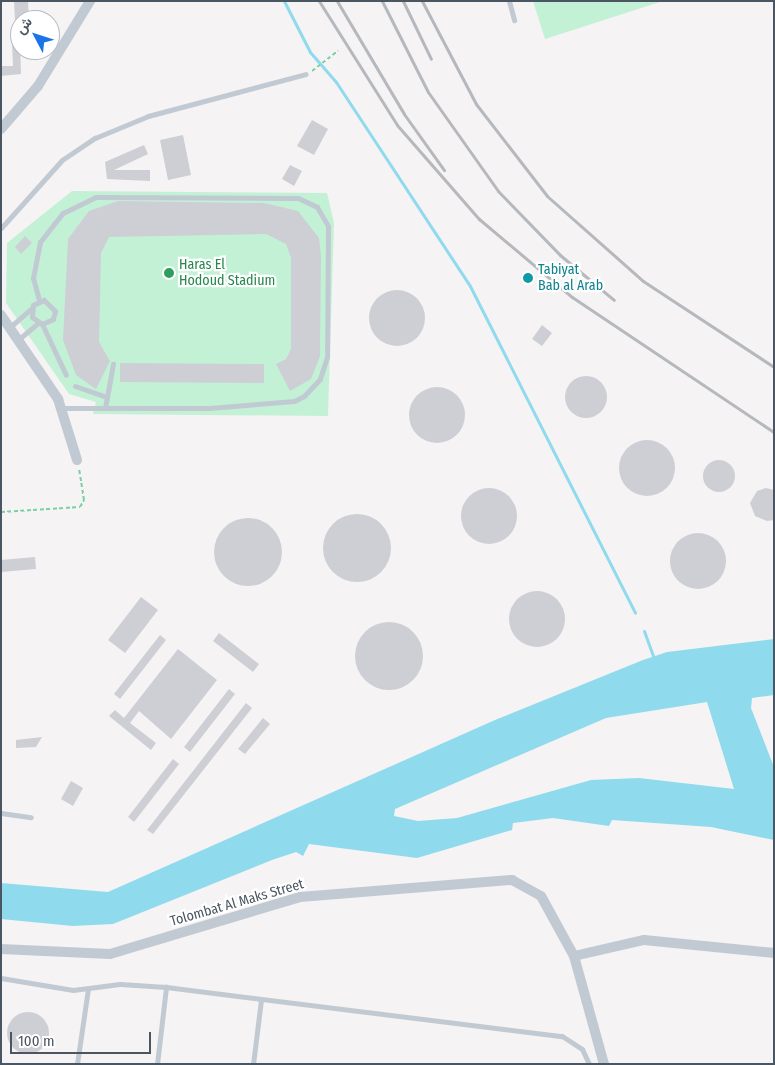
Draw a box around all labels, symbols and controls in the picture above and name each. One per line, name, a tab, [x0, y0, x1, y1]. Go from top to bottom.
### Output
north arrow	[10, 10, 60, 60]
text: ش	[12, 14, 36, 38]
place label: Haras El Hodoud Stadium	[179, 257, 275, 290]
place label: Tabiyat Bab al Arab	[538, 262, 603, 294]
marker: Haras El Hodoud Stadium	[163, 267, 175, 279]
marker: Tabiyat Bab al Arab	[522, 272, 534, 284]
street label: Tolombat Al Maks Street	[168, 876, 306, 930]
scale bar	[12, 1022, 154, 1054]
text: 100 m	[18, 1032, 55, 1050]

